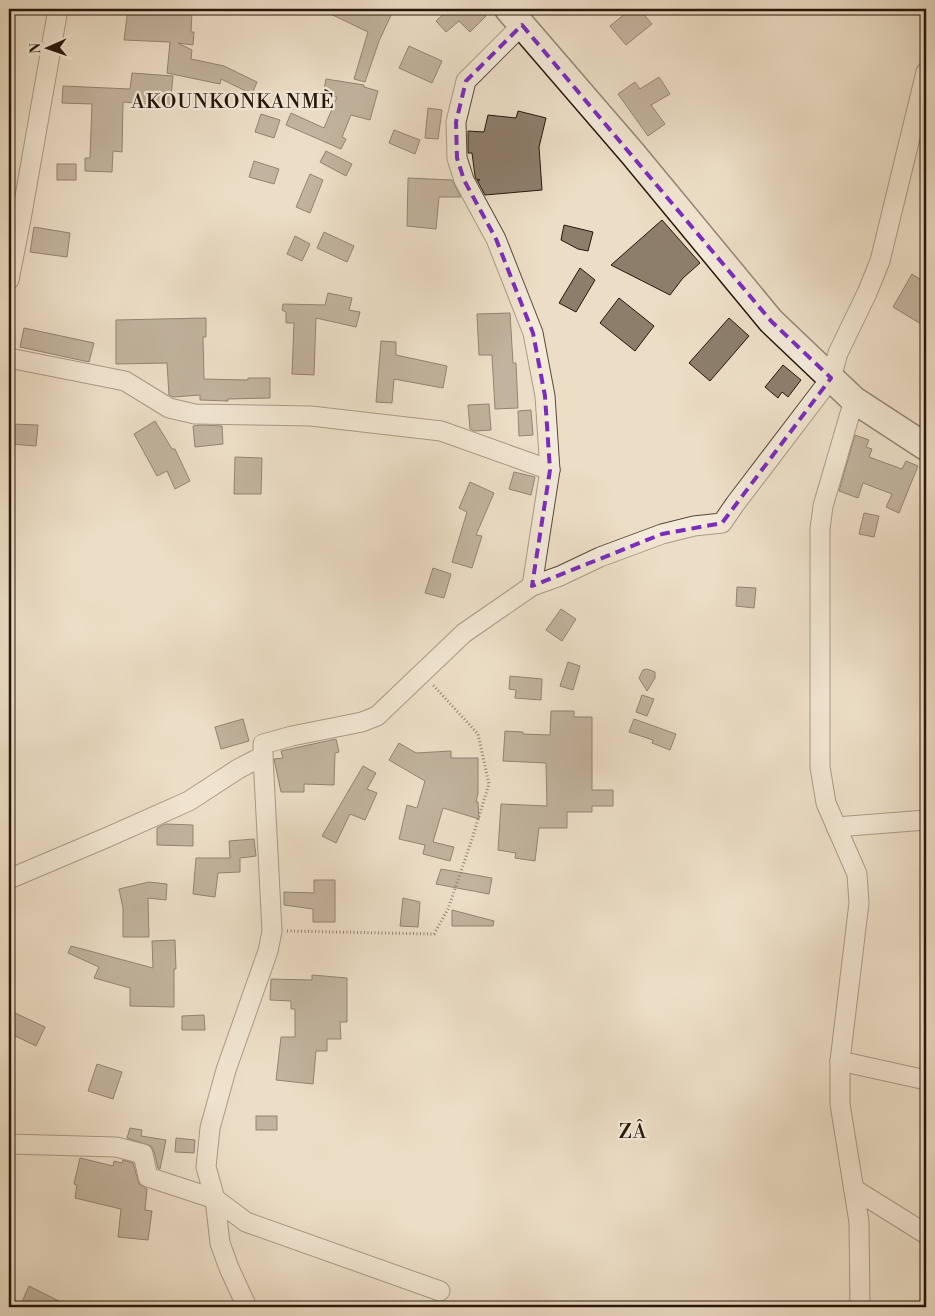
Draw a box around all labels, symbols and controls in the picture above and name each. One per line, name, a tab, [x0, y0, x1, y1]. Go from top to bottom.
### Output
north arrow	[22, 22, 72, 72]
text: N	[27, 43, 45, 54]
district label: AKOUNKONKANMÈ	[130, 89, 335, 115]
district label: ZÂ	[619, 1119, 648, 1145]

